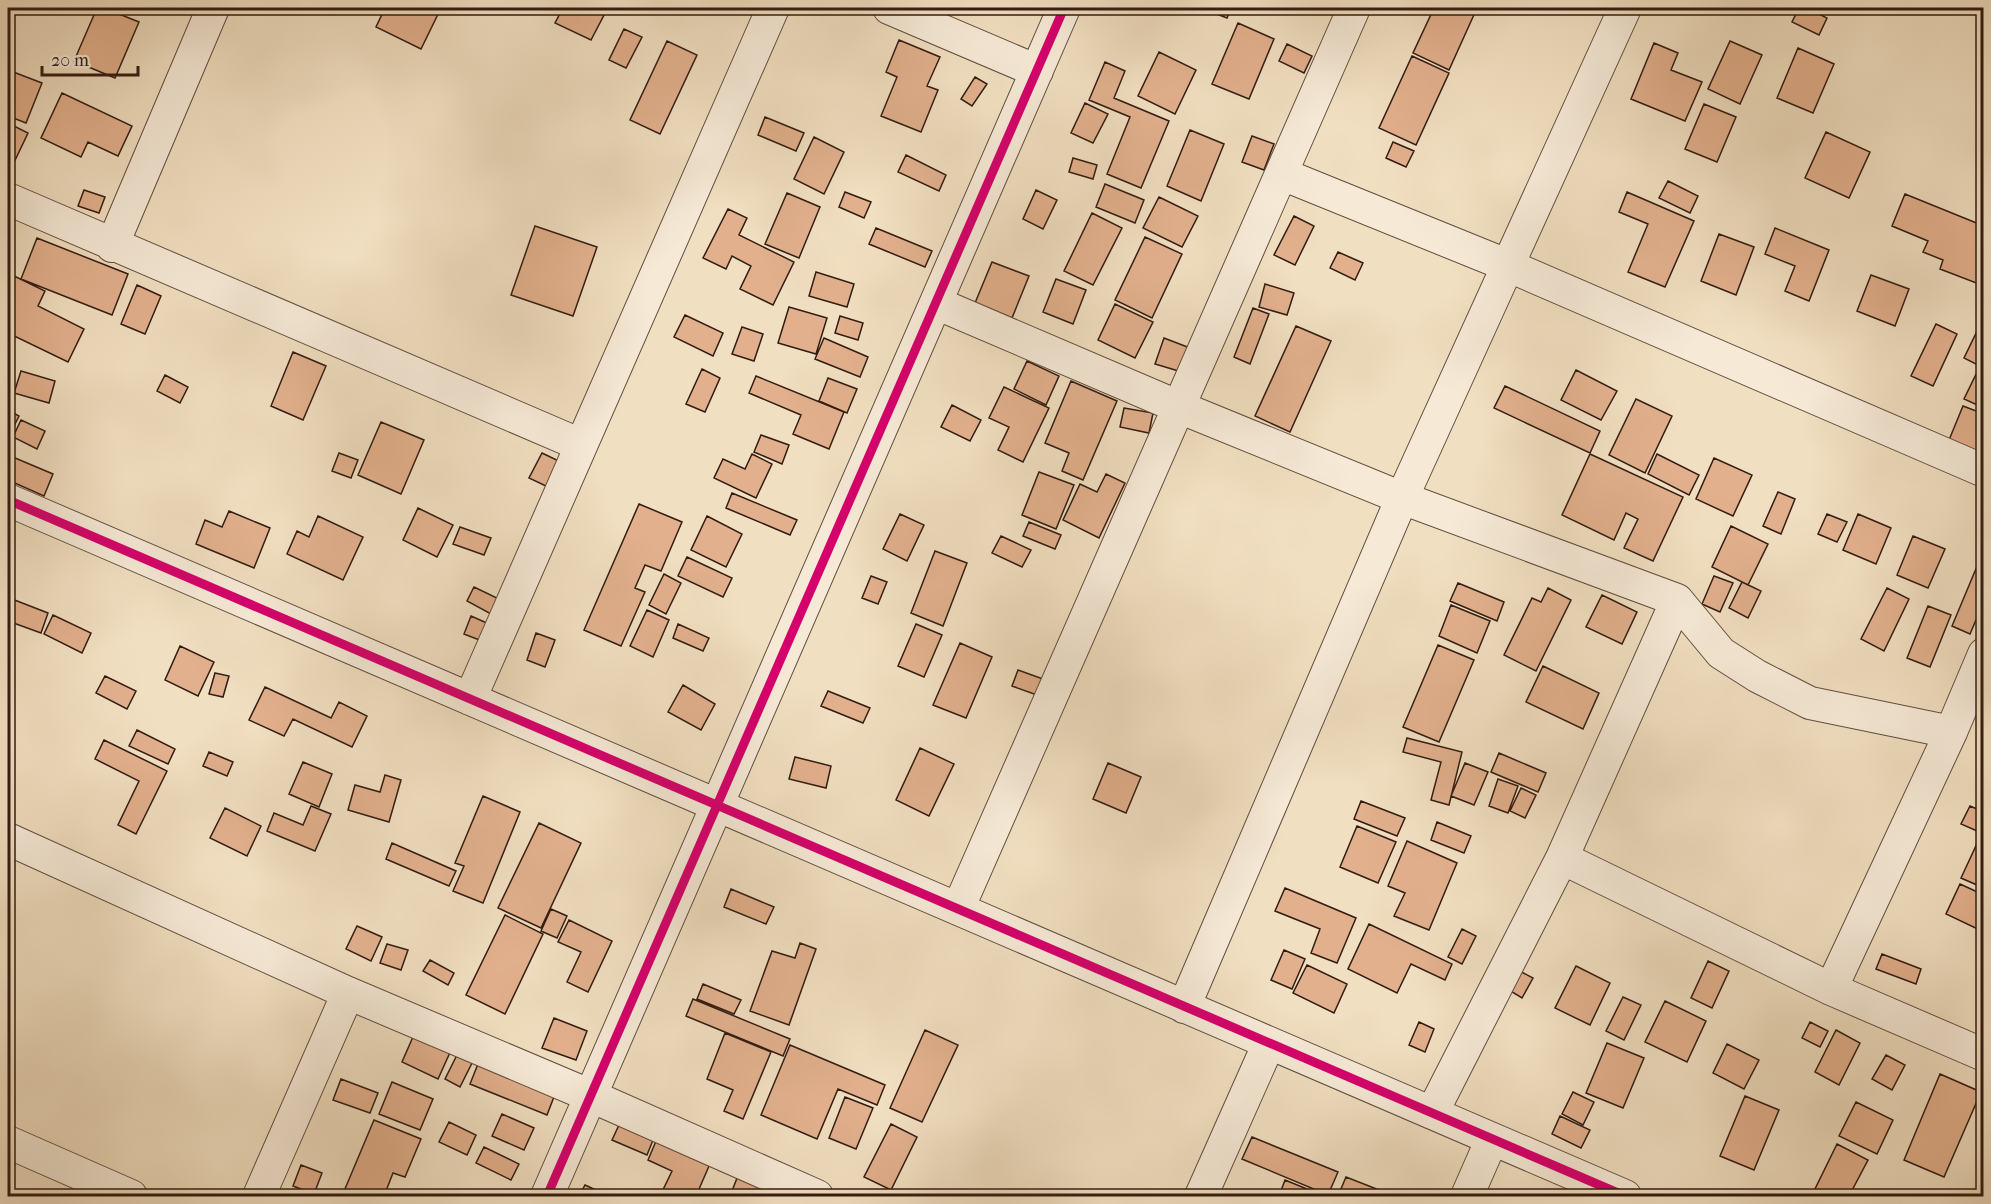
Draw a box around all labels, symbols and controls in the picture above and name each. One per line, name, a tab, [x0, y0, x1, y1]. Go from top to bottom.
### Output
scale bar	[42, 39, 138, 77]
text: 20 m	[51, 50, 89, 71]

